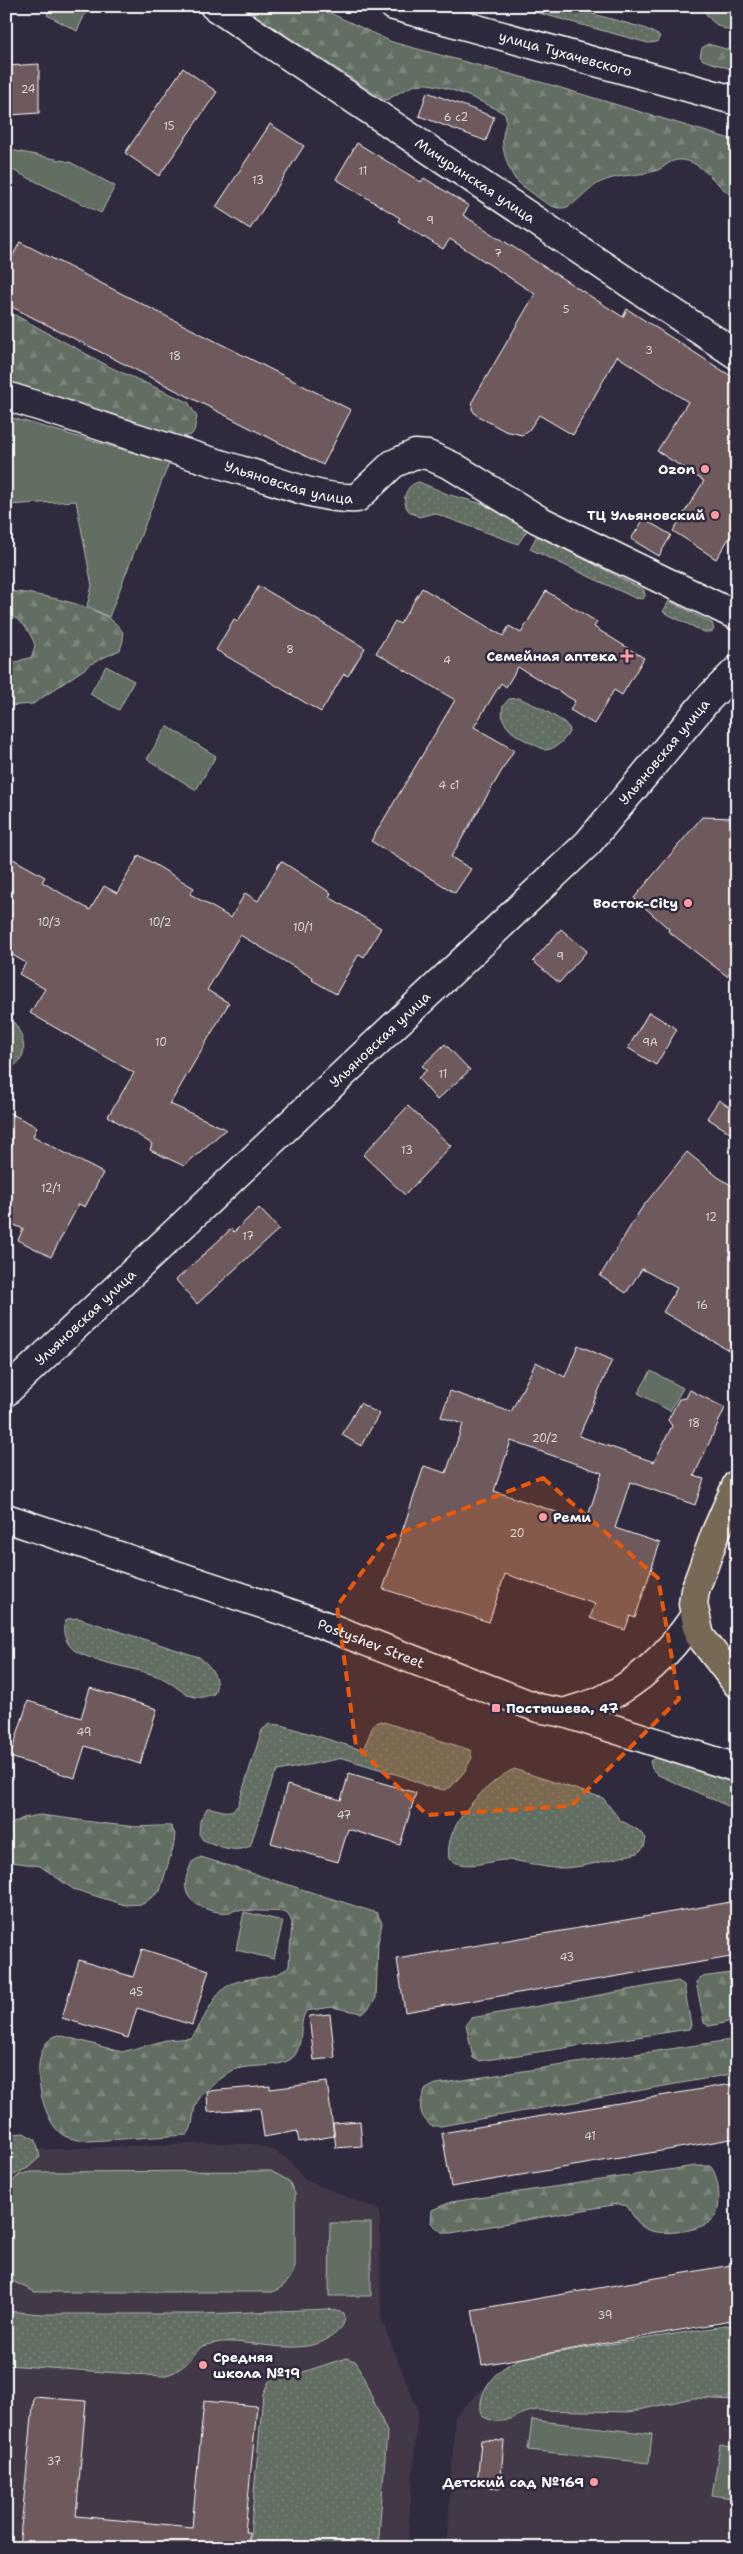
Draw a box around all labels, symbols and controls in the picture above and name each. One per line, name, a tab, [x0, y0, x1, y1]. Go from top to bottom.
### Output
street label: улица Тухачевского	[497, 27, 634, 81]
house number: 24	[21, 82, 36, 97]
house number: 6 с2	[444, 110, 468, 125]
house number: 15	[163, 119, 175, 134]
street label: Мичуринская улица	[412, 134, 539, 227]
house number: 11	[359, 164, 367, 179]
house number: 13	[252, 173, 264, 188]
house number: 9	[426, 213, 434, 228]
house number: 7	[494, 246, 502, 261]
house number: 5	[563, 302, 570, 317]
house number: 3	[645, 343, 653, 358]
house number: 18	[169, 349, 181, 364]
street label: Ульяновская улица	[222, 457, 353, 507]
place label: Ozon	[658, 460, 695, 478]
marker: Ozon	[699, 463, 711, 475]
place label: ТЦ Ульяновский	[587, 506, 705, 524]
marker: ТЦ Ульяновский	[709, 509, 721, 521]
house number: 8	[286, 642, 294, 657]
place label: Семейная аптека	[486, 647, 617, 665]
marker: Семейная аптека	[621, 650, 633, 662]
house number: 4	[443, 653, 451, 668]
street label: Ульяновская улица	[615, 695, 713, 808]
house number: 4 с1	[439, 778, 459, 793]
place label: Восток-City	[593, 894, 678, 912]
marker: Восток-City	[682, 897, 694, 909]
house number: 10/3	[37, 915, 61, 930]
house number: 10/2	[148, 915, 172, 930]
house number: 10/1	[293, 920, 313, 935]
house number: 9	[556, 949, 564, 964]
street label: Ульяновская улица	[326, 987, 434, 1091]
house number: 10	[155, 1035, 167, 1050]
house number: 9А	[642, 1035, 658, 1050]
house number: 11	[439, 1067, 447, 1082]
house number: 13	[401, 1143, 413, 1158]
house number: 12/1	[41, 1181, 61, 1196]
house number: 12	[705, 1210, 717, 1225]
house number: 17	[242, 1229, 254, 1244]
street label: Ульяновская улица	[31, 1265, 140, 1369]
house number: 16	[696, 1298, 708, 1313]
house number: 18	[688, 1416, 700, 1431]
house number: 20/2	[532, 1431, 558, 1446]
place label: Реми	[553, 1508, 591, 1526]
marker: Реми	[537, 1511, 549, 1523]
house number: 20	[509, 1526, 525, 1541]
street label: Postyshev Street	[315, 1615, 427, 1672]
place label: Постышева, 47	[506, 1699, 619, 1717]
marker: Постышева, 47	[490, 1702, 502, 1714]
house number: 49	[77, 1725, 91, 1740]
house number: 47	[337, 1808, 352, 1823]
house number: 43	[560, 1950, 574, 1965]
house number: 45	[129, 1985, 143, 2000]
house number: 41	[584, 2129, 596, 2144]
house number: 39	[598, 2308, 612, 2323]
place label: Средняя школа №19	[213, 2348, 300, 2382]
marker: Средняя школа №19	[197, 2359, 209, 2371]
house number: 37	[47, 2454, 62, 2469]
place label: Детский сад №169	[442, 2473, 584, 2491]
marker: Детский сад №169	[588, 2476, 600, 2488]

